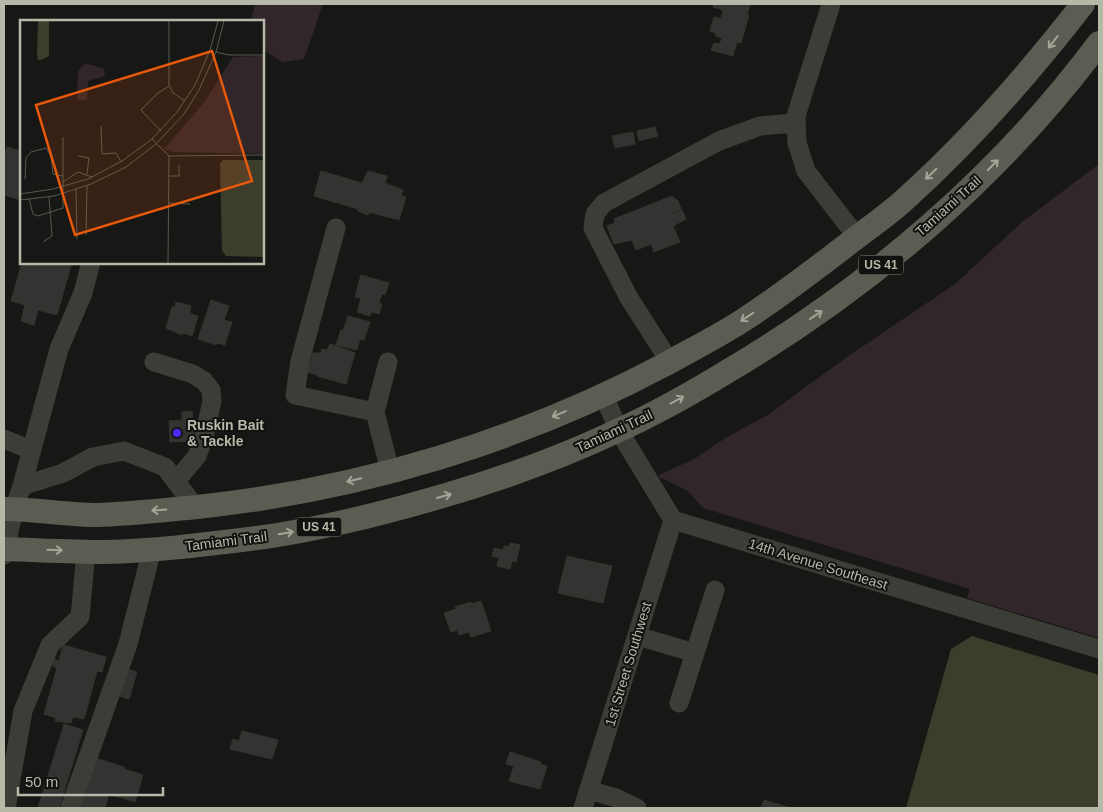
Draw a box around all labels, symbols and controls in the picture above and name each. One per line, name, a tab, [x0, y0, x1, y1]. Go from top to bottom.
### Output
inset map	[20, 20, 264, 264]
one-way arrow	[1047, 35, 1058, 48]
one-way arrow	[986, 159, 999, 171]
one-way arrow	[924, 168, 937, 180]
street label: Tamiami Trail	[912, 172, 984, 240]
road number: US 41	[858, 256, 904, 274]
one-way arrow	[808, 310, 822, 320]
one-way arrow	[741, 313, 755, 323]
one-way arrow	[670, 395, 685, 405]
street label: Tamiami Trail	[573, 406, 655, 456]
one-way arrow	[552, 410, 567, 420]
place label: Ruskin Bait & Tackle	[187, 417, 264, 449]
marker: Ruskin Bait & Tackle	[171, 427, 183, 439]
one-way arrow	[347, 476, 363, 485]
one-way arrow	[436, 490, 452, 500]
one-way arrow	[152, 506, 168, 515]
road number: US 41	[296, 518, 342, 536]
street label: Tamiami Trail	[184, 528, 268, 554]
one-way arrow	[278, 528, 294, 537]
street label: 14th Avenue Southeast	[747, 535, 890, 593]
one-way arrow	[46, 545, 62, 555]
street label: 1st Street Southwest	[601, 600, 655, 728]
scale bar	[18, 764, 162, 796]
text: 50 m	[25, 773, 58, 790]

